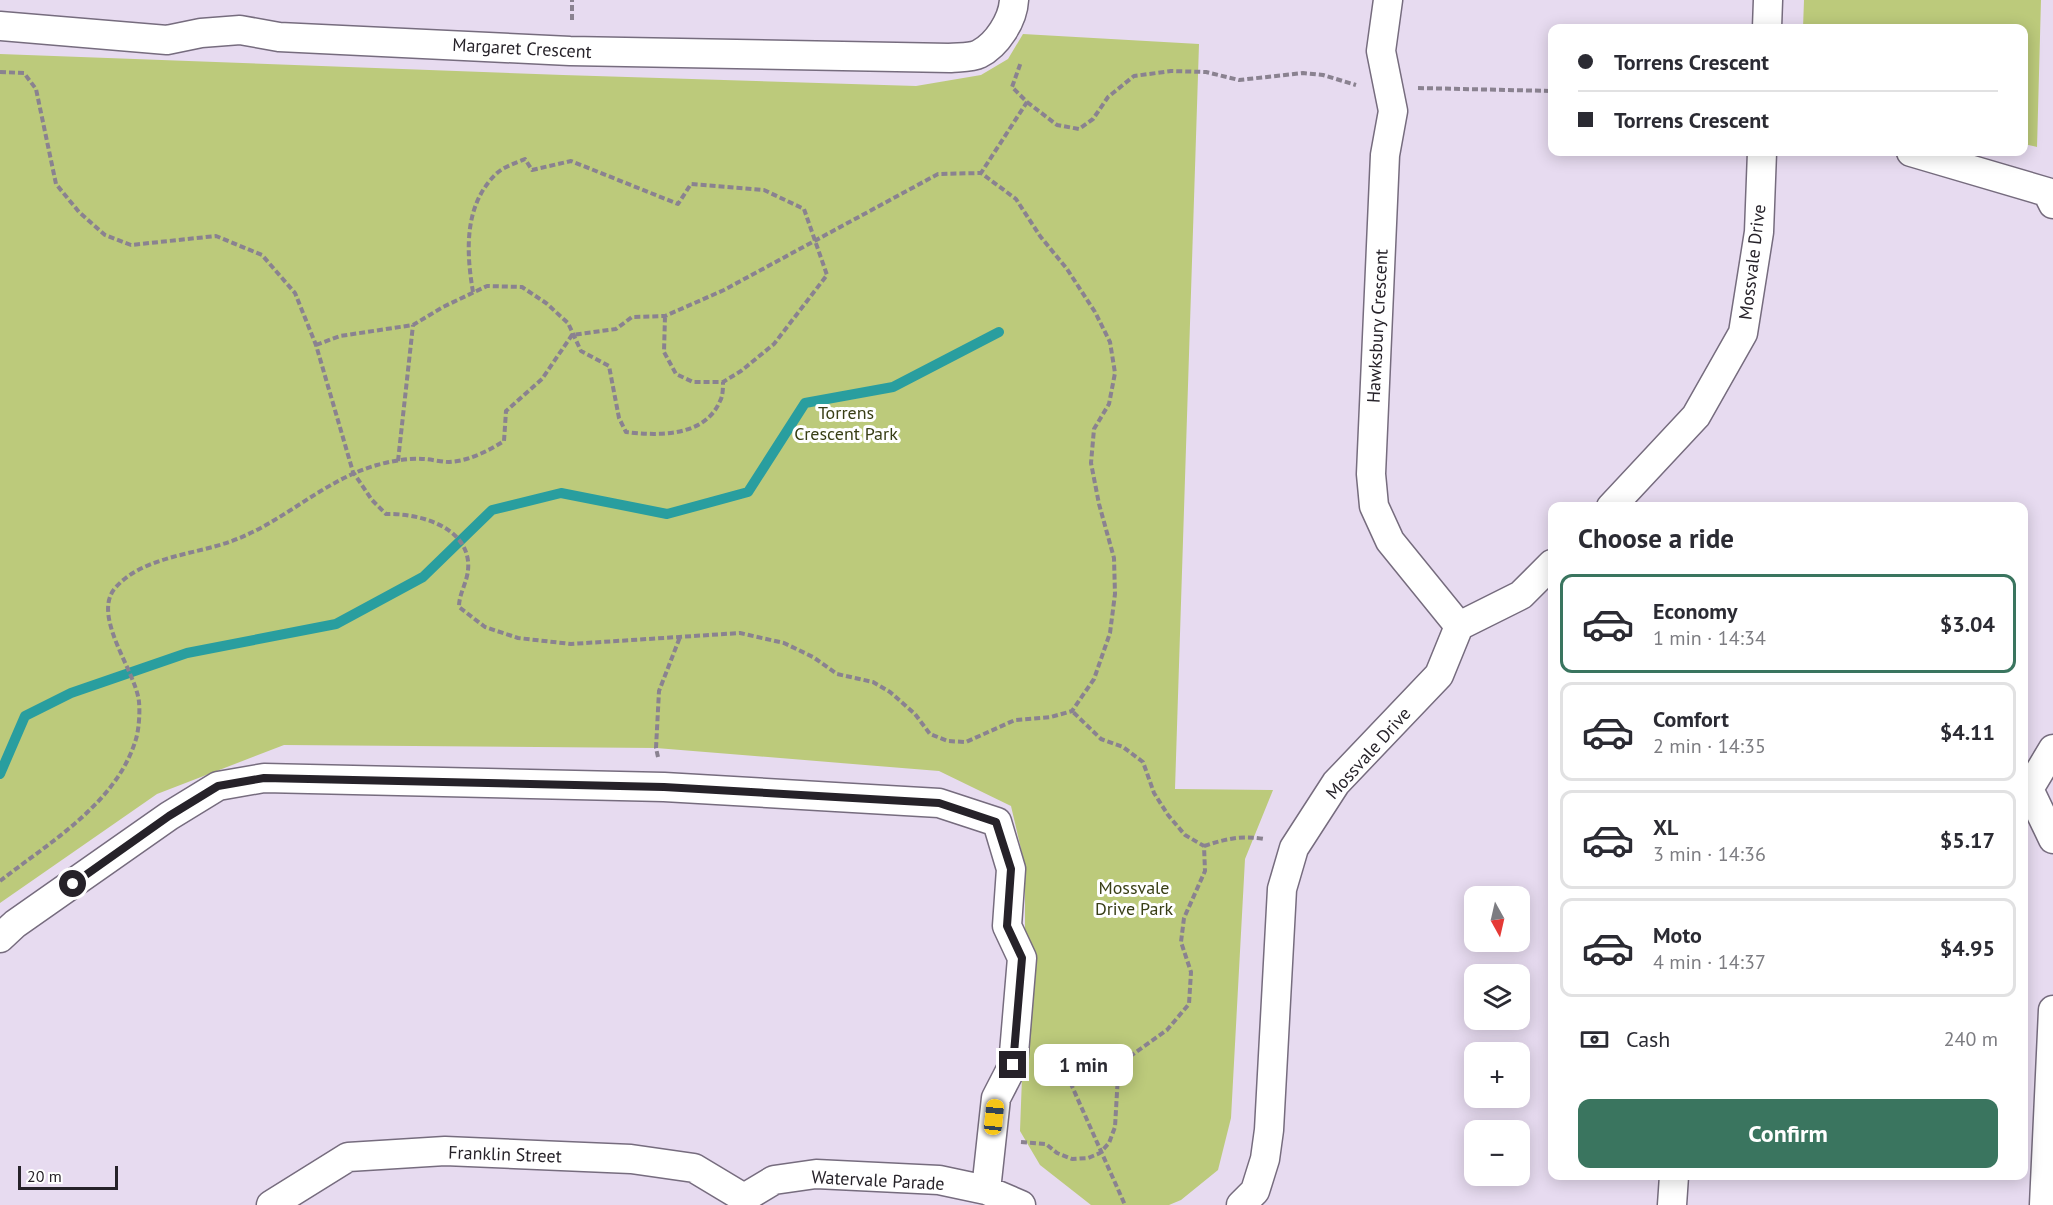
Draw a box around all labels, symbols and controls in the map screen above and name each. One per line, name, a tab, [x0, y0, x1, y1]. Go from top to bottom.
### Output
street label: Margaret Crescent	[452, 33, 592, 63]
text: Torrens Crescent	[1614, 48, 1769, 76]
text: Torrens Crescent	[1614, 106, 1769, 134]
street label: Mossvale Drive	[1734, 203, 1770, 321]
street label: Hawksbury Crescent	[1361, 248, 1393, 404]
park label: Torrens Crescent Park	[794, 401, 898, 445]
text: Choose a ride	[1578, 521, 1734, 555]
icon: car	[1581, 597, 1635, 651]
text: Economy	[1653, 597, 1737, 625]
text: $3.04	[1940, 610, 1995, 638]
text: 1 min · 14:34	[1653, 625, 1766, 651]
street label: Mossvale Drive	[1321, 702, 1415, 804]
icon: car	[1581, 705, 1635, 759]
text: Comfort	[1653, 705, 1729, 733]
text: $4.11	[1940, 718, 1995, 746]
text: 2 min · 14:35	[1653, 733, 1766, 759]
icon: car	[1581, 813, 1635, 867]
text: XL	[1653, 813, 1678, 841]
text: $5.17	[1940, 826, 1995, 854]
text: 3 min · 14:36	[1653, 841, 1766, 867]
route start	[59, 870, 86, 897]
park label: Mossvale Drive Park	[1095, 876, 1173, 920]
north arrow	[1464, 886, 1530, 952]
map controls	[1464, 886, 1530, 1186]
icon: car	[1581, 921, 1635, 975]
text: Moto	[1653, 921, 1702, 949]
text: $4.95	[1940, 934, 1995, 962]
text: 4 min · 14:37	[1653, 949, 1766, 975]
button: layers	[1464, 964, 1530, 1030]
icon: cash	[1578, 1023, 1611, 1056]
text: Cash	[1626, 1025, 1670, 1053]
text: 240 m	[1944, 1026, 1998, 1052]
button: +	[1464, 1042, 1530, 1108]
callout: 1 min	[1034, 1044, 1133, 1086]
route end	[999, 1051, 1026, 1078]
text: 1 min	[1059, 1052, 1108, 1078]
car	[983, 1098, 1005, 1136]
button: Confirm	[1578, 1099, 1998, 1168]
button: −	[1464, 1120, 1530, 1186]
street label: Franklin Street	[448, 1141, 562, 1167]
scale bar	[18, 1163, 118, 1190]
street label: Watervale Parade	[811, 1165, 945, 1195]
text: 20 m	[27, 1166, 62, 1186]

